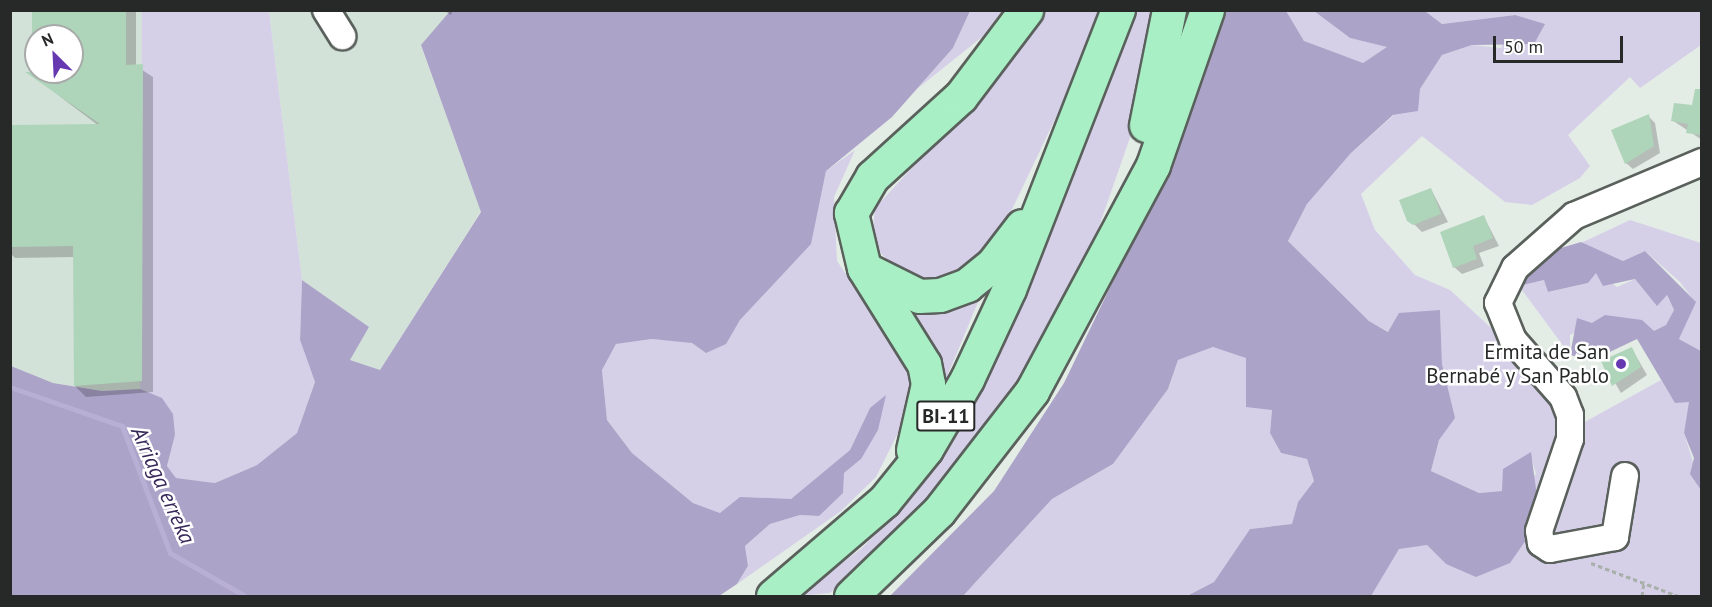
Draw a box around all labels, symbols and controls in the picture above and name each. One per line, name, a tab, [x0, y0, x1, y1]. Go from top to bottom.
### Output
north arrow	[24, 24, 84, 84]
scale bar	[1496, 24, 1626, 62]
text: N	[39, 28, 56, 51]
text: 50 m	[1504, 35, 1543, 58]
place label: Ermita de San Bernabé y San Pablo	[1425, 339, 1609, 389]
marker: Ermita de San Bernabé y San Pablo	[1614, 357, 1628, 371]
road number: BI-11	[916, 399, 976, 433]
water label: Arriaga erreka	[125, 422, 201, 548]

